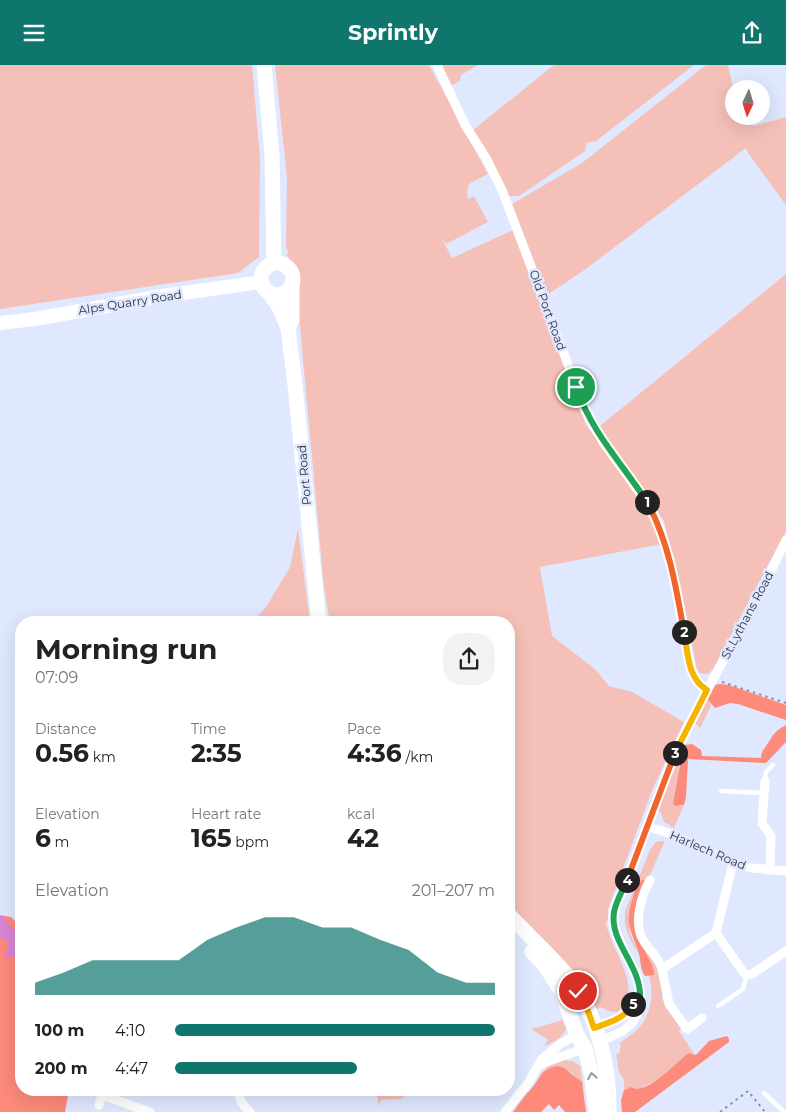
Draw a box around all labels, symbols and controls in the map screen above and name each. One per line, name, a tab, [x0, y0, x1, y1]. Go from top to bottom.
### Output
icon: menu	[20, 19, 48, 47]
text: Sprintly	[348, 19, 438, 46]
icon: share	[738, 19, 766, 47]
north arrow	[725, 80, 770, 125]
map controls	[725, 80, 770, 125]
street label: Old Port Road	[526, 268, 570, 352]
street label: Alps Quarry Road	[77, 286, 183, 318]
pin	[555, 366, 597, 408]
icon: arrive	[562, 373, 590, 401]
street label: Port Road	[294, 444, 314, 506]
pin: 1	[634, 489, 660, 515]
text: 1	[645, 493, 650, 511]
street label: St.Lythans Road	[718, 569, 776, 661]
pin: 2	[672, 619, 696, 645]
text: 2	[680, 623, 689, 641]
text: Morning run	[35, 632, 217, 666]
button: share	[443, 633, 495, 685]
text: 07:09	[35, 668, 78, 687]
text: Distance	[35, 720, 97, 738]
text: Time	[191, 720, 226, 738]
text: Pace	[347, 720, 381, 738]
text: 0.56	[35, 738, 89, 768]
text: 2:35	[191, 738, 242, 768]
text: 4:36	[347, 738, 402, 768]
pin: 3	[662, 741, 688, 765]
text: 3	[671, 744, 680, 762]
text: km	[89, 748, 116, 766]
text: /km	[402, 748, 433, 766]
text: Elevation	[35, 805, 100, 823]
text: Heart rate	[191, 805, 261, 823]
text: kcal	[347, 805, 375, 823]
text: 6	[35, 823, 51, 853]
text: 165	[191, 823, 232, 853]
text: 42	[347, 823, 379, 853]
street label: Harlech Road	[668, 827, 748, 873]
text: m	[51, 833, 69, 851]
text: bpm	[232, 833, 269, 851]
pin: 4	[614, 867, 640, 893]
text: 4	[623, 871, 632, 889]
text: Elevation	[35, 881, 109, 900]
text: 201–207 m	[412, 881, 495, 900]
pin	[557, 970, 599, 1012]
icon: check	[564, 977, 592, 1005]
pin: 5	[620, 991, 646, 1017]
text: 5	[629, 995, 638, 1013]
text: 100 m	[35, 1021, 84, 1040]
text: 4:10	[115, 1021, 145, 1040]
text: 200 m	[35, 1059, 87, 1078]
text: 4:47	[115, 1059, 148, 1078]
one-way arrow	[587, 1072, 597, 1081]

